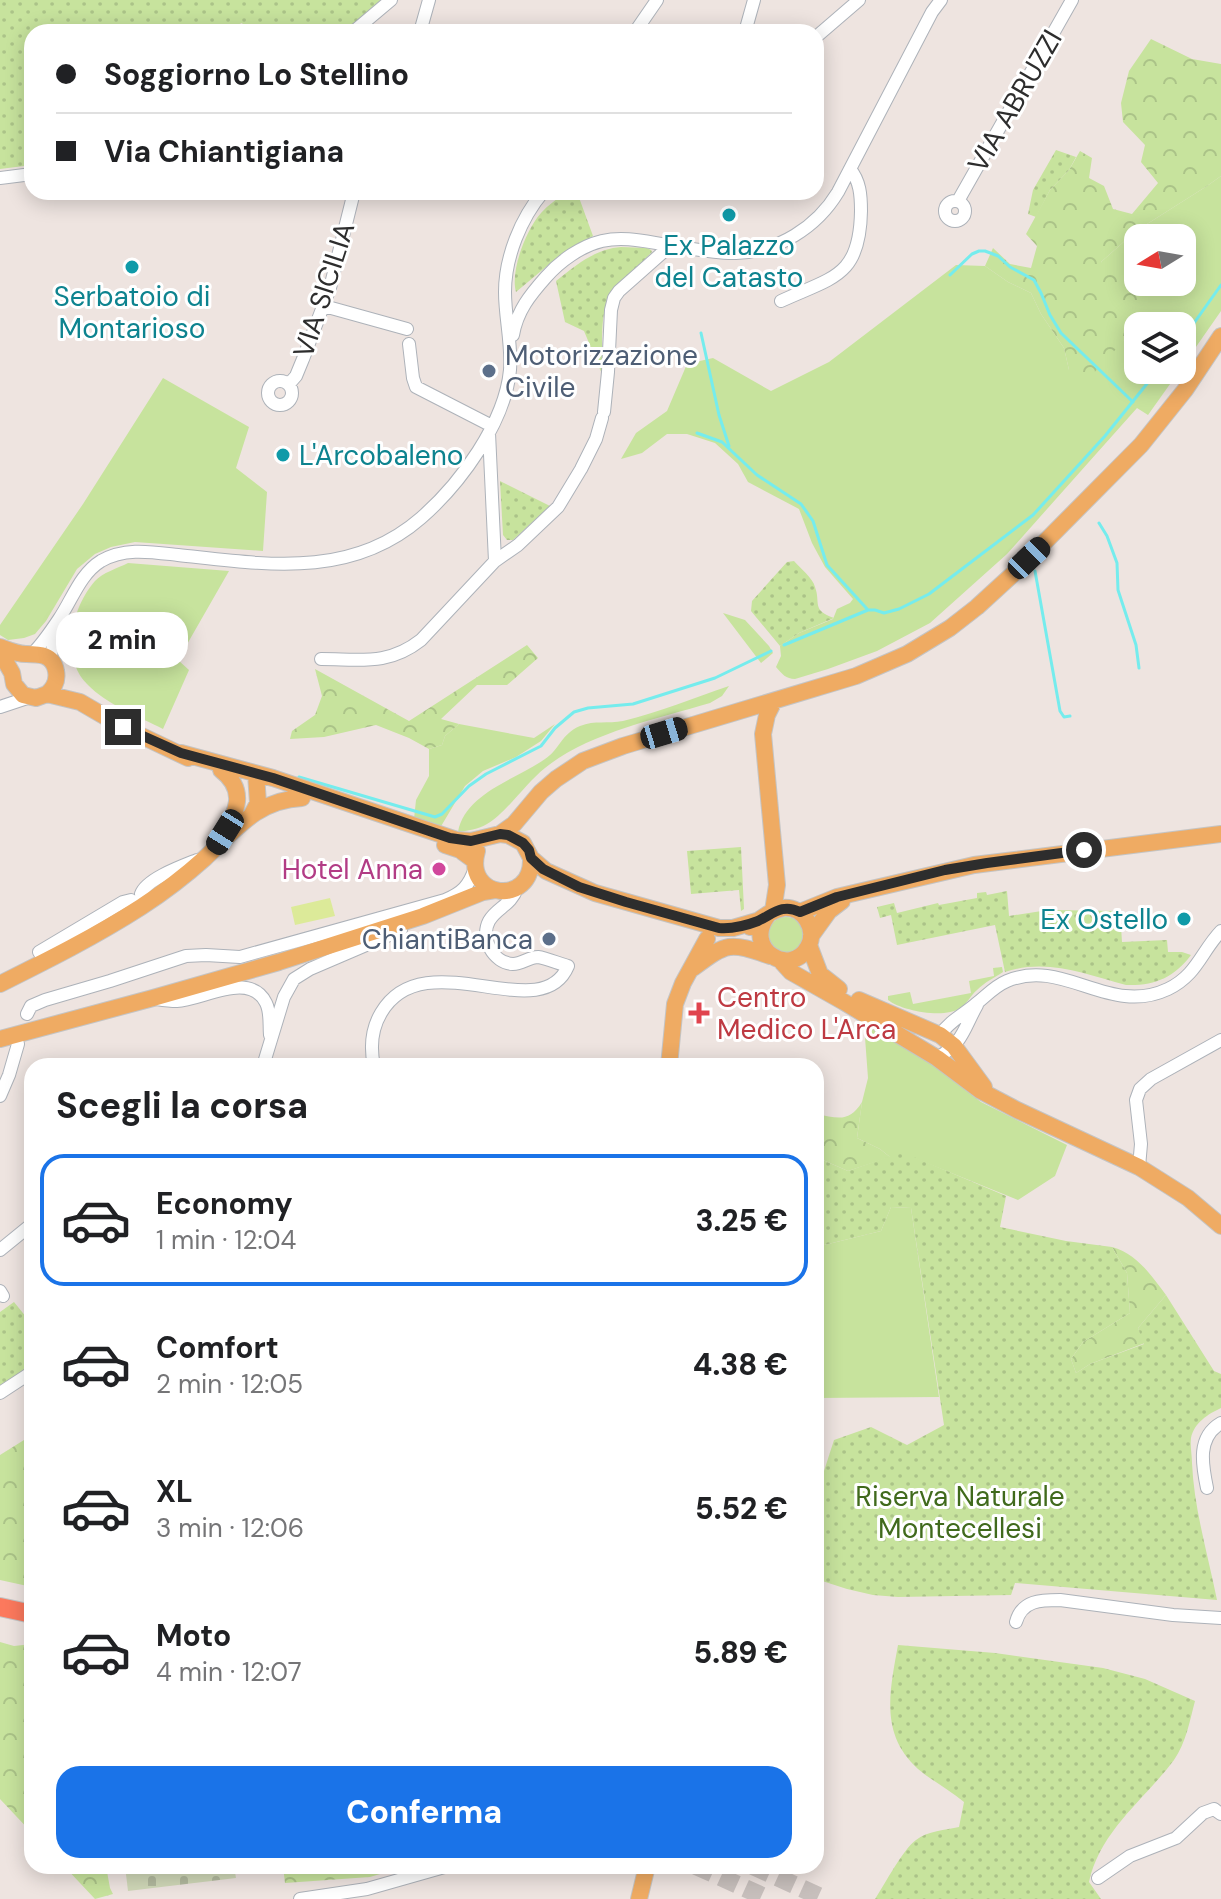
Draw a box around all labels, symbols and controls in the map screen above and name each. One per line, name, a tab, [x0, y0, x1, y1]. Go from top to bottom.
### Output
street label: VIA ABRUZZI	[959, 23, 1071, 179]
text: Soggiorno Lo Stellino	[104, 55, 409, 94]
text: Via Chiantigiana	[104, 132, 344, 171]
marker: Ex Palazzo del Catasto	[720, 206, 738, 224]
street label: VIA SICILIA	[285, 217, 363, 363]
north arrow	[1124, 224, 1196, 296]
map controls	[1124, 224, 1196, 384]
place label: Ex Palazzo del Catasto	[655, 227, 803, 296]
marker: Serbatoio di Montarioso	[123, 258, 141, 276]
place label: Serbatoio di Montarioso	[53, 278, 211, 347]
button: layers	[1124, 312, 1196, 384]
place label: Motorizzazione Civile	[505, 337, 698, 406]
marker: Motorizzazione Civile	[480, 362, 498, 380]
place label: L'Arcobaleno	[299, 437, 463, 474]
marker: L'Arcobaleno	[274, 446, 292, 464]
car	[1003, 533, 1055, 583]
callout: 2 min	[57, 611, 189, 667]
text: 2 min	[87, 623, 157, 657]
route end	[105, 709, 141, 745]
car	[638, 715, 690, 751]
car	[202, 805, 248, 859]
route start	[1066, 832, 1102, 868]
place label: Hotel Anna	[282, 851, 423, 888]
marker: Hotel Anna	[430, 860, 448, 878]
place label: Ex Ostello	[1040, 901, 1168, 938]
marker: Ex Ostello	[1175, 910, 1193, 928]
place label: ChiantiBanca	[362, 921, 533, 958]
marker: ChiantiBanca	[540, 930, 558, 948]
place label: Centro Medico L'Arca	[717, 979, 896, 1048]
marker: Centro Medico L'Arca	[688, 1002, 710, 1024]
text: Scegli la corsa	[56, 1082, 308, 1129]
icon: car	[60, 1184, 132, 1256]
text: Economy	[156, 1184, 293, 1223]
text: 3.25 €	[695, 1201, 788, 1240]
text: 1 min · 12:04	[156, 1223, 296, 1257]
icon: car	[60, 1328, 132, 1400]
text: Comfort	[156, 1328, 279, 1367]
text: 4.38 €	[693, 1345, 788, 1384]
text: 2 min · 12:05	[156, 1367, 303, 1401]
icon: car	[60, 1472, 132, 1544]
text: XL	[156, 1472, 193, 1511]
park label: Riserva Naturale Montecellesi	[855, 1478, 1065, 1547]
text: 5.52 €	[695, 1489, 788, 1528]
text: 3 min · 12:06	[156, 1511, 304, 1545]
icon: car	[60, 1616, 132, 1688]
text: Moto	[156, 1616, 231, 1655]
text: 5.89 €	[693, 1633, 788, 1672]
text: 4 min · 12:07	[156, 1655, 302, 1689]
button: Conferma	[56, 1766, 792, 1858]

